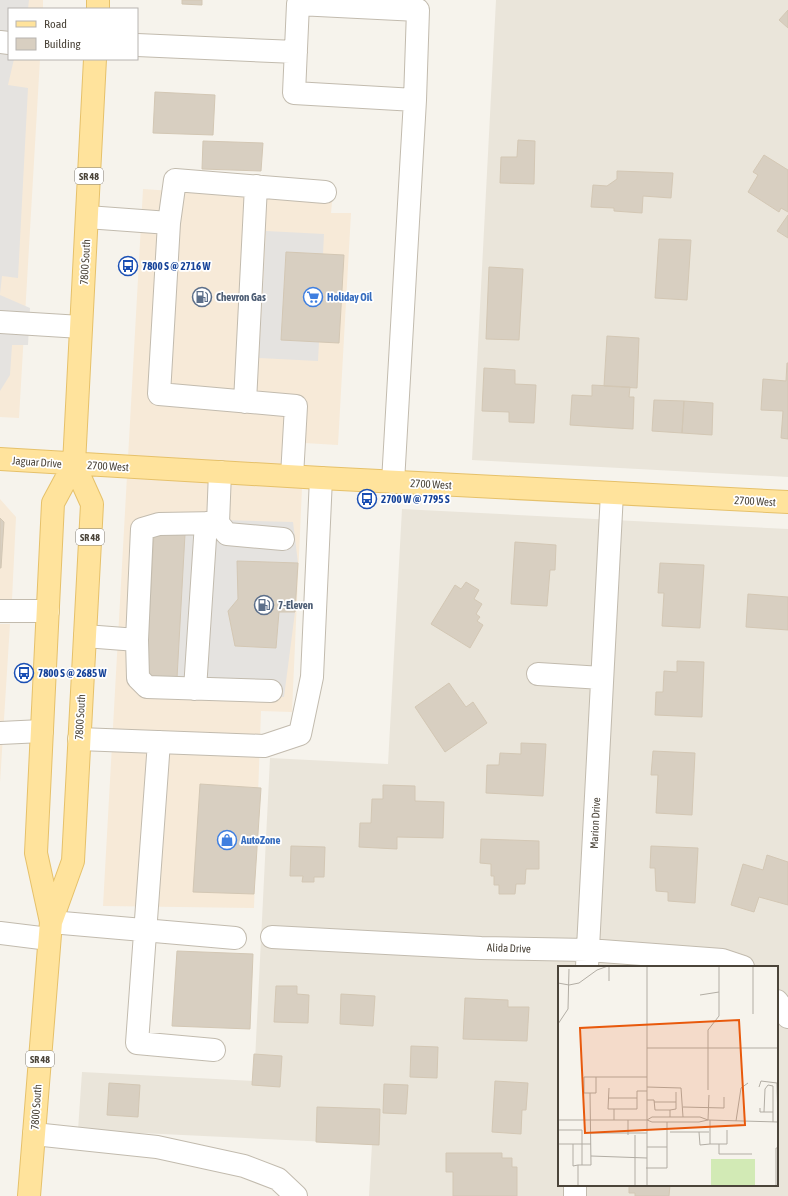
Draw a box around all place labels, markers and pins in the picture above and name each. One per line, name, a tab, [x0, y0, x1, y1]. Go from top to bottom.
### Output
bus stop icon: 7800 S @ 2716 W	[117, 255, 139, 277]
place label: 7800 S @ 2716 W	[142, 260, 212, 272]
fuel station icon: Chevron Gas	[191, 286, 213, 308]
supermarket icon: Holiday Oil	[302, 286, 324, 308]
place label: Chevron Gas	[216, 291, 266, 303]
place label: Holiday Oil	[327, 291, 373, 303]
bus stop icon: 2700 W @ 7795 S	[356, 488, 378, 510]
place label: 2700 W @ 7795 S	[381, 493, 450, 505]
fuel station icon: 7-Eleven	[253, 594, 275, 616]
place label: 7-Eleven	[278, 599, 313, 611]
bus stop icon: 7800 S @ 2685 W	[13, 662, 35, 684]
place label: 7800 S @ 2685 W	[38, 667, 108, 679]
shop icon: AutoZone	[216, 829, 238, 851]
place label: AutoZone	[240, 834, 280, 846]

